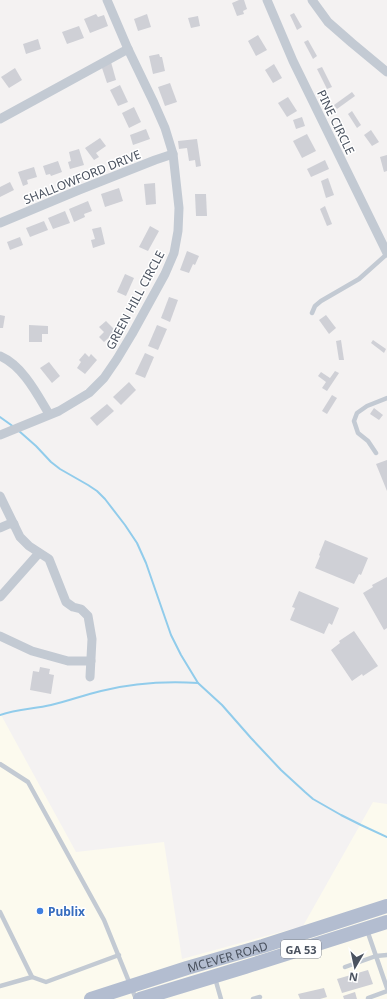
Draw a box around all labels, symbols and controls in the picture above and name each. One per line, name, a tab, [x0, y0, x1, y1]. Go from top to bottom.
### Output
street label: PINE CIRCLE	[313, 87, 359, 157]
street label: SHALLOWFORD DRIVE	[21, 146, 143, 208]
street label: GREEN HILL CIRCLE	[102, 247, 168, 353]
place label: Publix	[48, 903, 85, 920]
marker: Publix	[35, 906, 45, 916]
street label: MCEVER ROAD	[185, 937, 270, 976]
road number: GA 53	[281, 940, 321, 958]
north arrow	[335, 947, 375, 987]
text: N	[348, 969, 359, 985]

